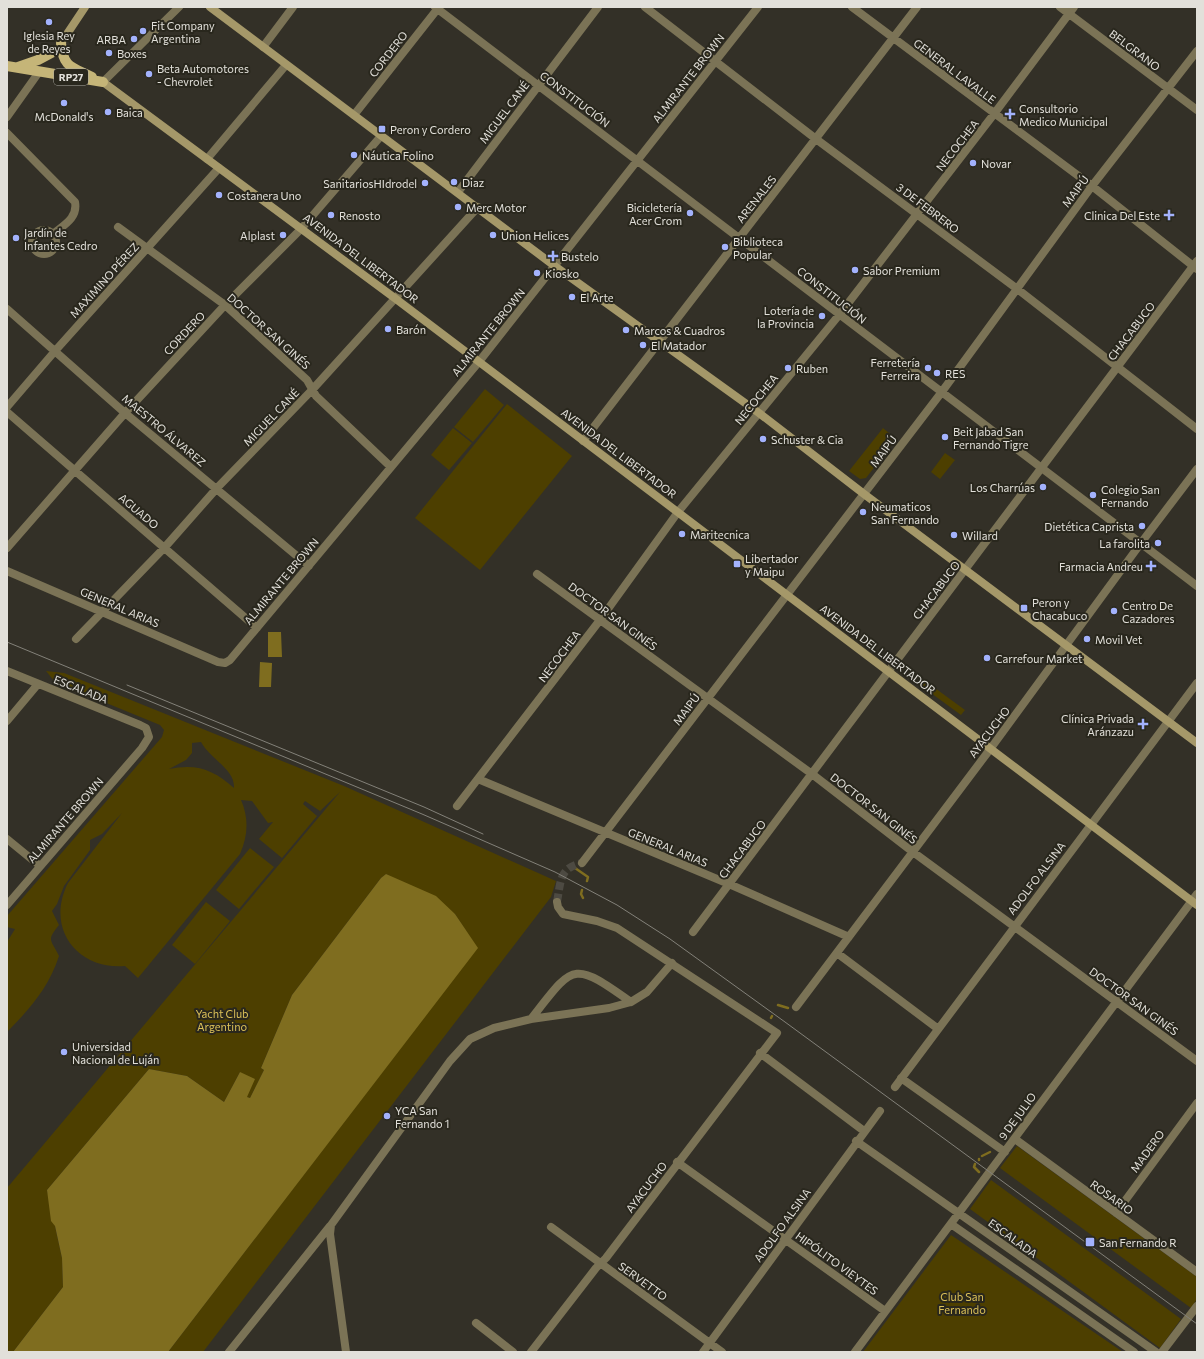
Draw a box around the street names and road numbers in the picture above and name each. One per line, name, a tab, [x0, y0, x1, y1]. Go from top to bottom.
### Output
street label: BELGRANO	[1107, 27, 1163, 73]
street label: CORDERO	[366, 28, 410, 80]
street label: ALMIRANTE BROWN	[649, 31, 727, 125]
street label: GENERAL LAVALLE	[911, 36, 999, 106]
street label: CONSTITUCIÓN	[537, 68, 613, 130]
road number: RP27	[54, 69, 88, 85]
street label: MIGUEL CANÉ	[476, 78, 532, 146]
street label: NECOCHEA	[933, 117, 981, 173]
street label: MAIPÚ	[1058, 172, 1091, 209]
street label: ARENALES	[733, 173, 779, 225]
street label: 3 DE FEBRERO	[894, 180, 962, 236]
street label: AVENIDA DEL LIBERTADOR	[301, 210, 422, 306]
street label: MAXIMINO PÉREZ	[66, 239, 141, 320]
street label: CONSTITUCIÓN	[795, 263, 870, 326]
street label: ALMIRANTE BROWN	[449, 286, 527, 378]
street label: DOCTOR SAN GINÉS	[225, 290, 314, 372]
street label: CHACABUCO	[1105, 299, 1157, 363]
street label: CORDERO	[161, 309, 207, 357]
street label: NECOCHEA	[732, 371, 781, 427]
street label: MIGUEL CANÉ	[240, 385, 302, 448]
street label: MAESTRO ÁLVAREZ	[120, 391, 209, 469]
street label: AVENIDA DEL LIBERTADOR	[559, 405, 680, 501]
street label: MAIPÚ	[866, 432, 899, 469]
street label: AGUADO	[117, 491, 161, 531]
street label: ALMIRANTE BROWN	[241, 535, 321, 627]
street label: CHACABUCO	[910, 558, 962, 622]
street label: DOCTOR SAN GINÉS	[566, 579, 661, 653]
street label: GENERAL ARIAS	[78, 584, 162, 630]
street label: AVENIDA DEL LIBERTADOR	[818, 601, 939, 697]
street label: NECOCHEA	[535, 627, 583, 684]
street label: ESCALADA	[52, 672, 110, 706]
street label: MAIPÚ	[669, 690, 702, 727]
street label: AYACUCHO	[966, 704, 1012, 760]
street label: DOCTOR SAN GINÉS	[828, 769, 921, 846]
street label: ALMIRANTE BROWN	[24, 775, 106, 865]
street label: CHACABUCO	[716, 817, 768, 881]
street label: GENERAL ARIAS	[626, 825, 710, 869]
street label: ADOLFO ALSINA	[1004, 839, 1068, 917]
street label: DOCTOR SAN GINÉS	[1087, 964, 1182, 1038]
street label: 9 DE JULIO	[996, 1090, 1039, 1143]
street label: MADERO	[1127, 1127, 1167, 1175]
street label: AYACUCHO	[623, 1159, 669, 1215]
street label: ROSARIO	[1088, 1177, 1136, 1217]
street label: ADOLFO ALSINA	[751, 1185, 813, 1264]
street label: ESCALADA	[986, 1216, 1040, 1260]
street label: HIPÓLITO VIEYTES	[793, 1228, 881, 1297]
street label: SERVETTO	[616, 1259, 670, 1303]

